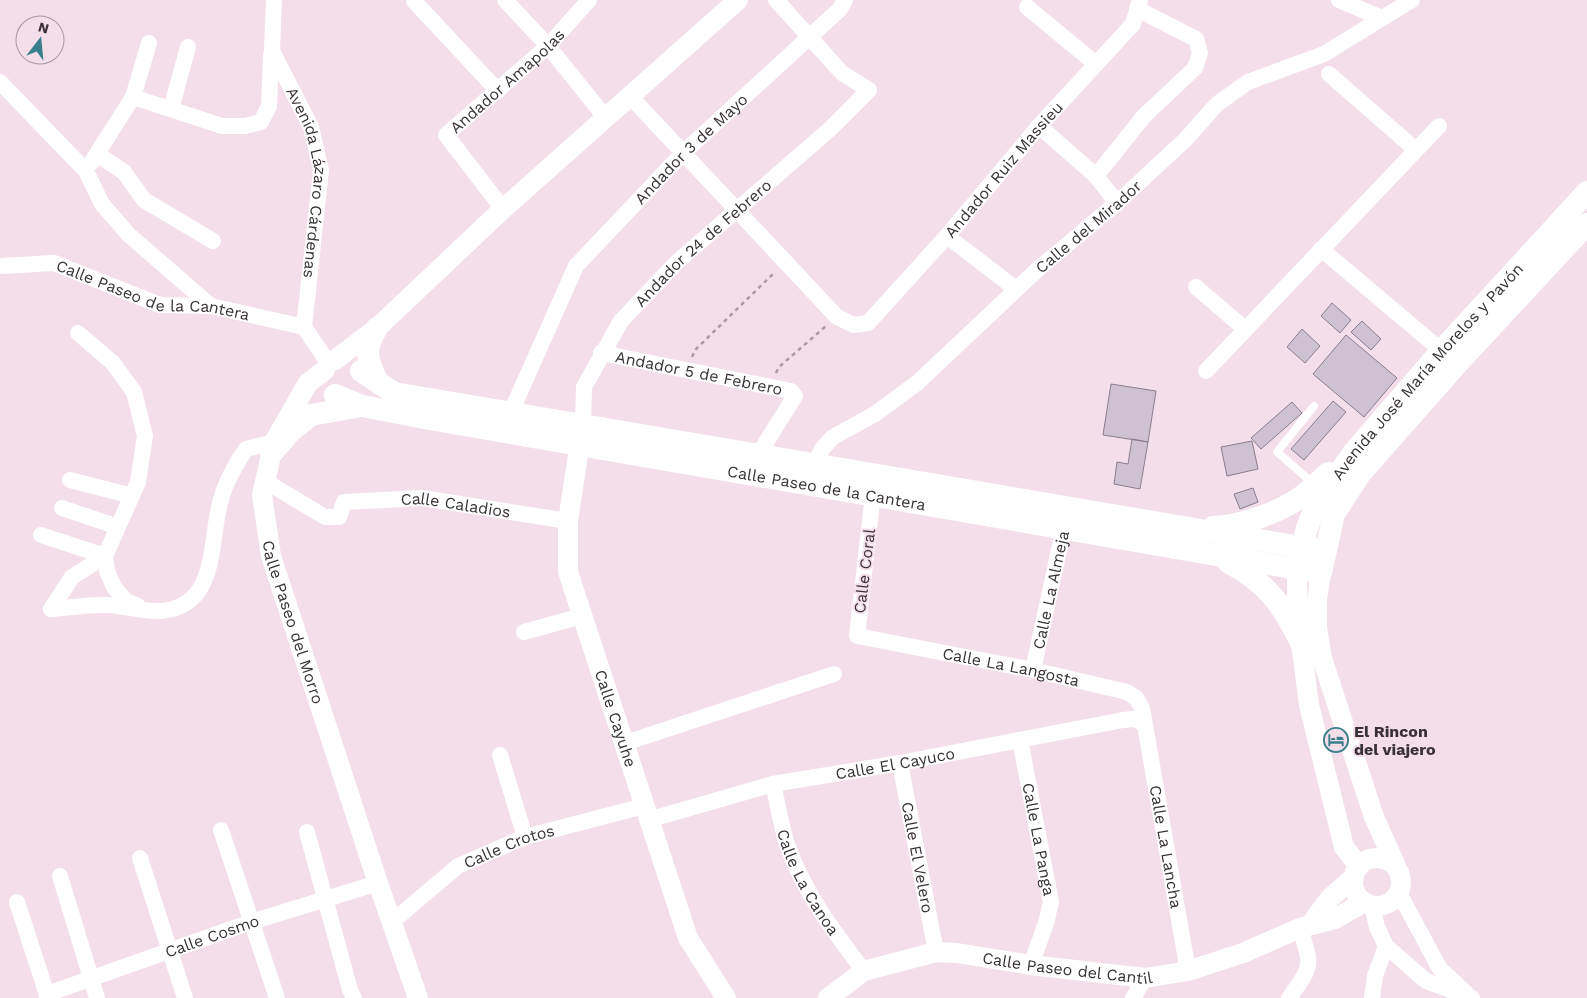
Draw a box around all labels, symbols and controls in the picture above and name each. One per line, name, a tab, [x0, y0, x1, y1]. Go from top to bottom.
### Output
north arrow	[15, 15, 65, 65]
text: N	[36, 18, 51, 37]
street label: Andador Amapolas	[446, 25, 569, 137]
street label: Avenida Lázaro Cárdenas	[282, 84, 330, 279]
street label: Andador 3 de Mayo	[631, 90, 752, 208]
street label: Andador Ruiz Massieu	[941, 98, 1067, 242]
street label: Andador 24 de Febrero	[631, 175, 775, 311]
street label: Calle del Mirador	[1032, 176, 1146, 277]
street label: Calle Paseo de la Cantera	[53, 256, 251, 324]
street label: Avenida José María Morelos y Pavón	[1328, 259, 1527, 484]
street label: Andador 5 de Febrero	[614, 347, 784, 399]
street label: Calle Paseo de la Cantera	[726, 462, 927, 515]
street label: Calle Caladios	[400, 489, 512, 522]
street label: Calle Coral	[850, 527, 879, 615]
street label: Calle La Almeja	[1029, 529, 1073, 651]
street label: Calle Paseo del Morro	[259, 539, 328, 706]
street label: Calle La Langosta	[941, 644, 1081, 691]
street label: Calle Cayuhe	[591, 667, 640, 770]
place label: El Rincon del viajero	[1354, 722, 1436, 759]
hotel icon: El Rincon del viajero	[1323, 727, 1349, 753]
street label: Calle El Cayuco	[834, 744, 957, 784]
street label: Calle La Panga	[1018, 781, 1059, 897]
street label: Calle La Lancha	[1146, 784, 1186, 910]
street label: Calle El Velero	[898, 800, 937, 915]
street label: Calle Crotos	[461, 821, 556, 872]
street label: Calle La Canoa	[773, 827, 843, 939]
street label: Calle Cosmo	[163, 911, 261, 962]
street label: Calle Paseo del Cantil	[981, 948, 1154, 988]

